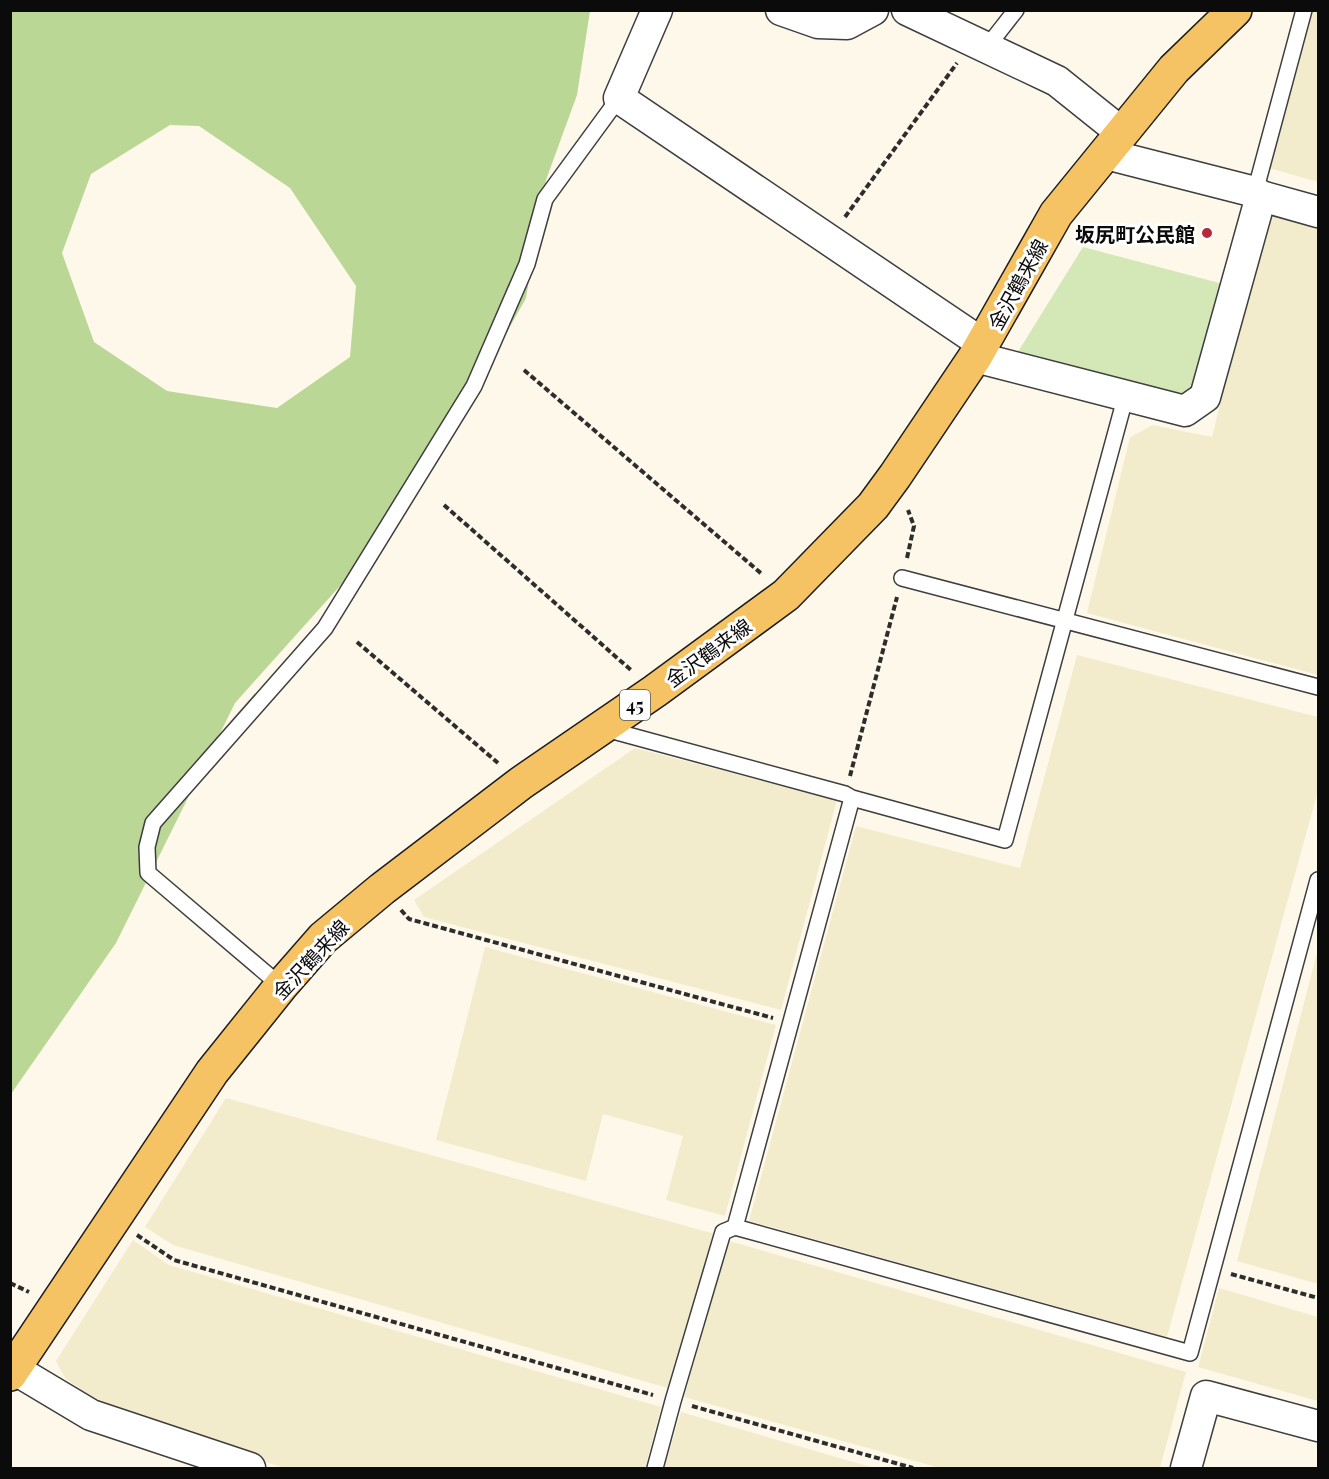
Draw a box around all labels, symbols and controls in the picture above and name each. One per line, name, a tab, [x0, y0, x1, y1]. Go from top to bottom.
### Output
place label: 坂尻町公民館	[1075, 220, 1195, 247]
marker: 坂尻町公民館	[1200, 226, 1214, 240]
street label: 金沢鶴来線	[981, 234, 1053, 334]
street label: 金沢鶴来線	[660, 612, 756, 692]
road number: 45	[620, 690, 650, 720]
street label: 金沢鶴来線	[266, 913, 354, 1005]

